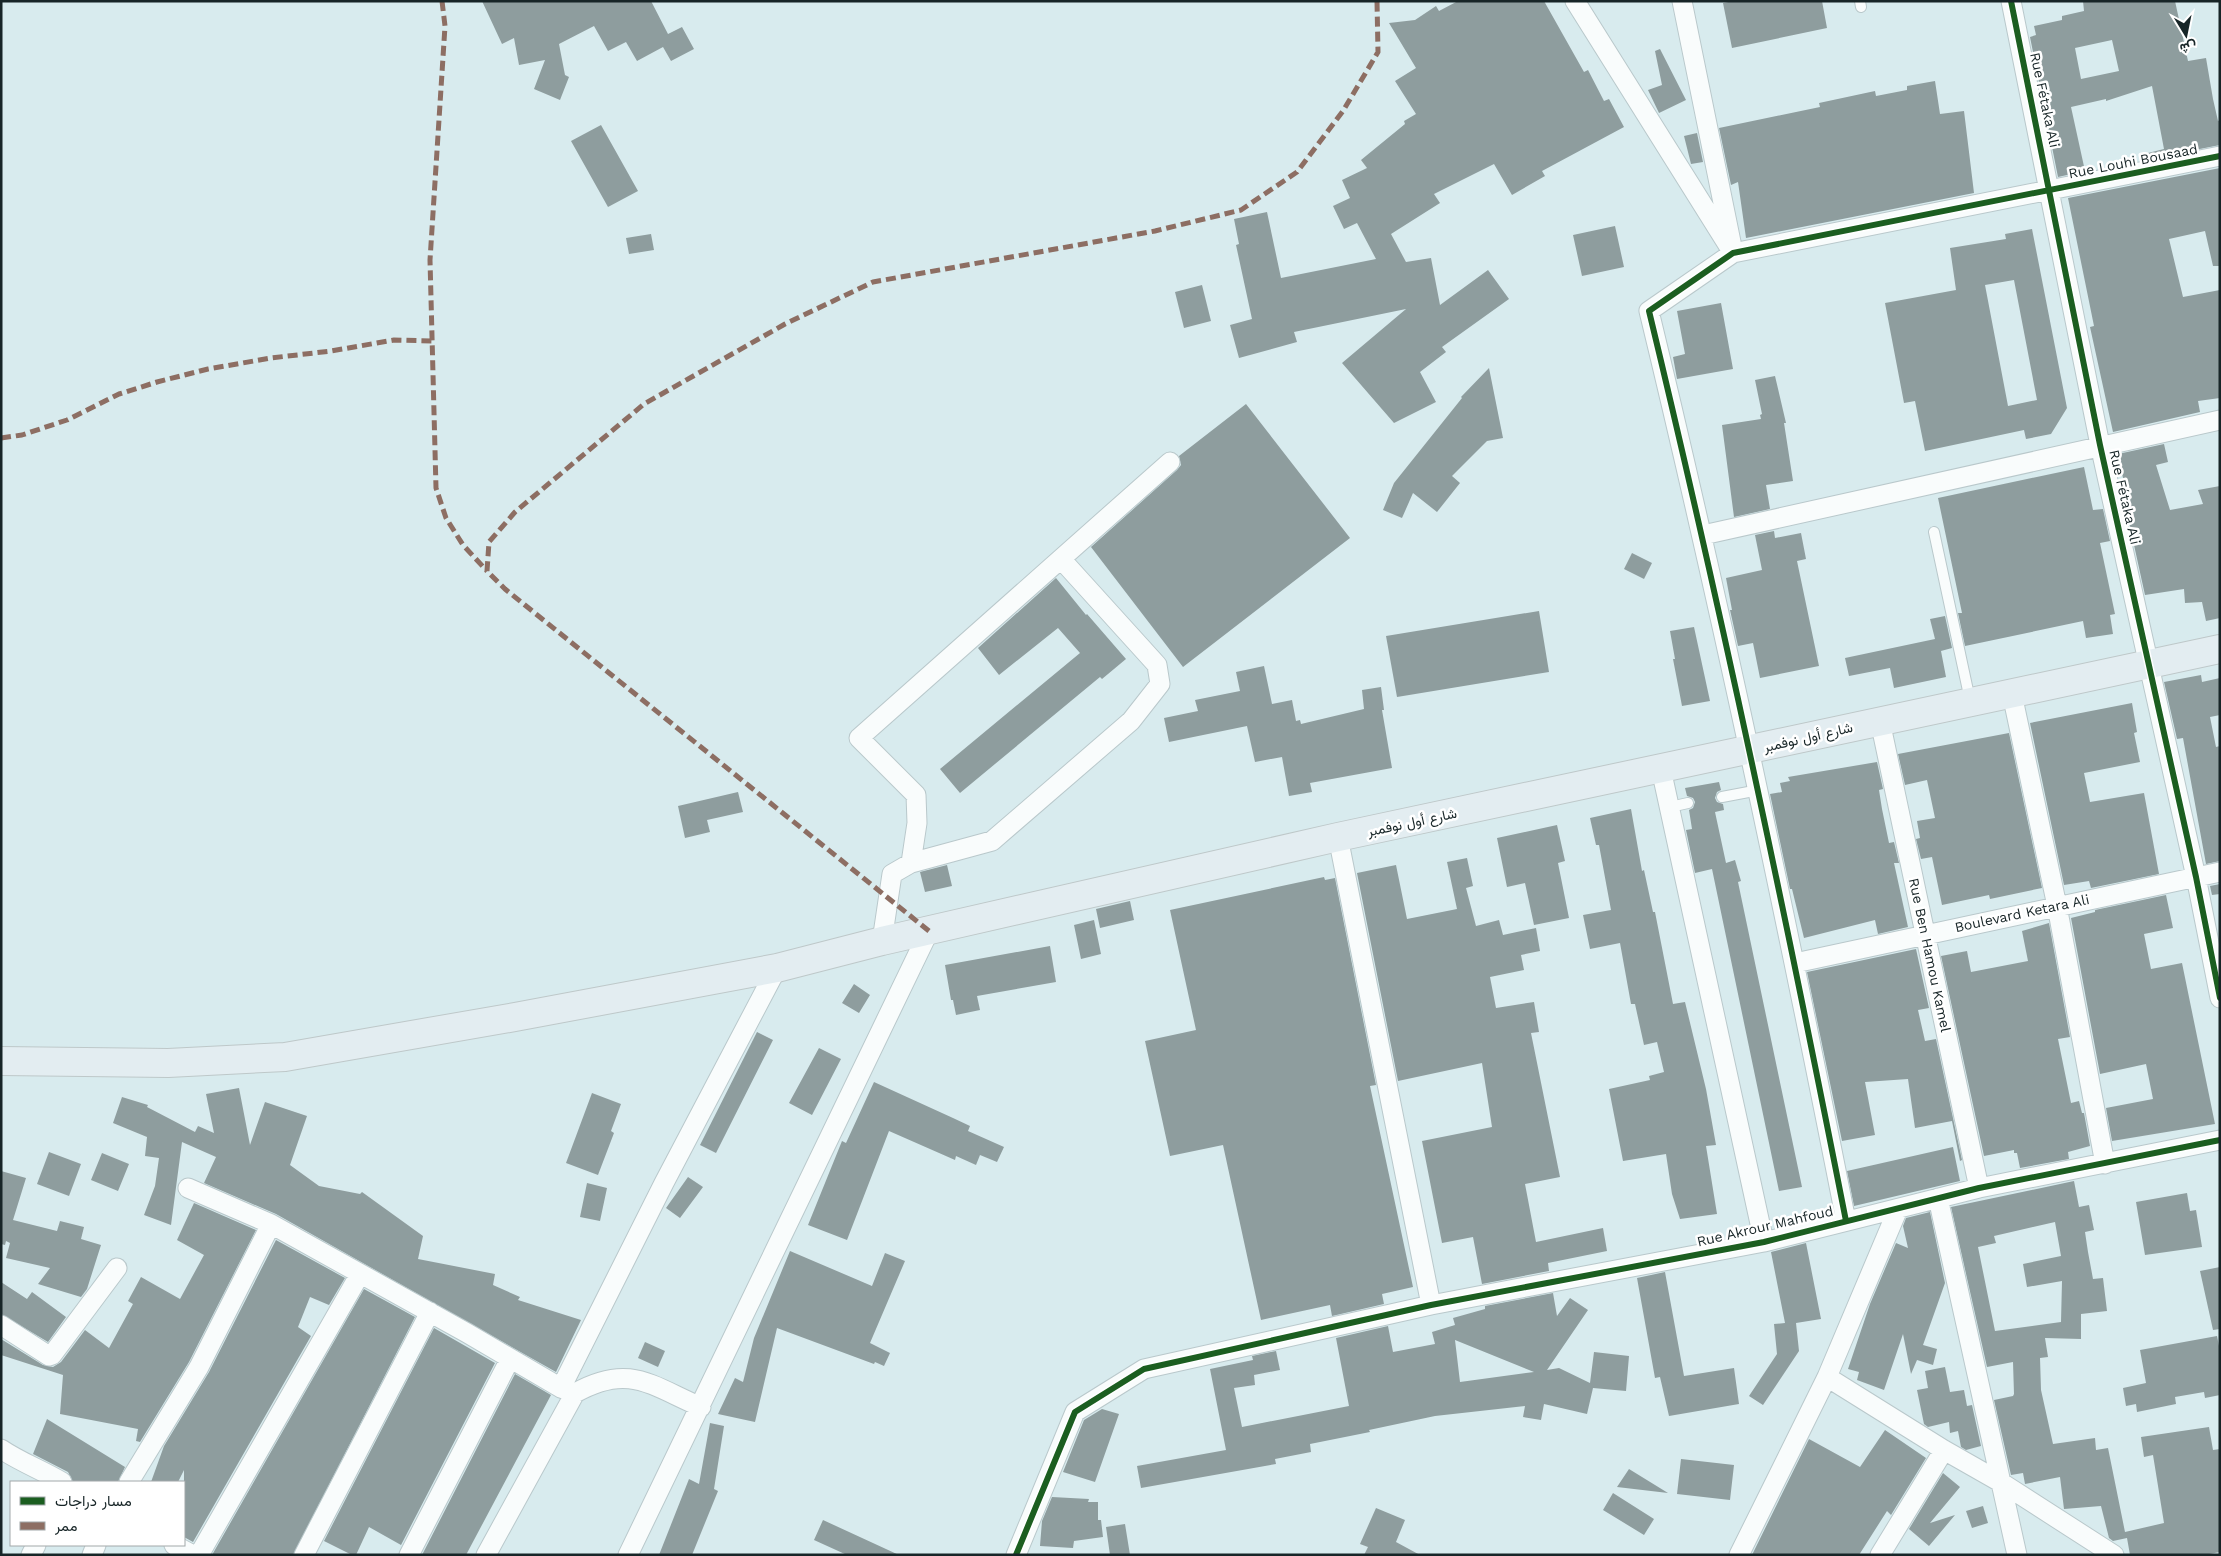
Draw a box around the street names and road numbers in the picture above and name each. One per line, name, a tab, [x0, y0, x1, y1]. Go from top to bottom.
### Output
street label: Rue Fétaka Ali	[2027, 51, 2063, 149]
street label: Rue Louhi Bousaad	[2067, 141, 2199, 181]
street label: Rue Fétaka Ali	[2106, 448, 2144, 546]
street label: شارع أول نوفمبر	[1761, 719, 1855, 758]
street label: شارع أول نوفمبر	[1365, 805, 1459, 842]
street label: Rue Ben Hamou Kamel	[1906, 876, 1954, 1034]
street label: Boulevard Ketara Ali	[1953, 891, 2091, 935]
street label: Rue Akrour Mahfoud	[1695, 1203, 1835, 1249]

